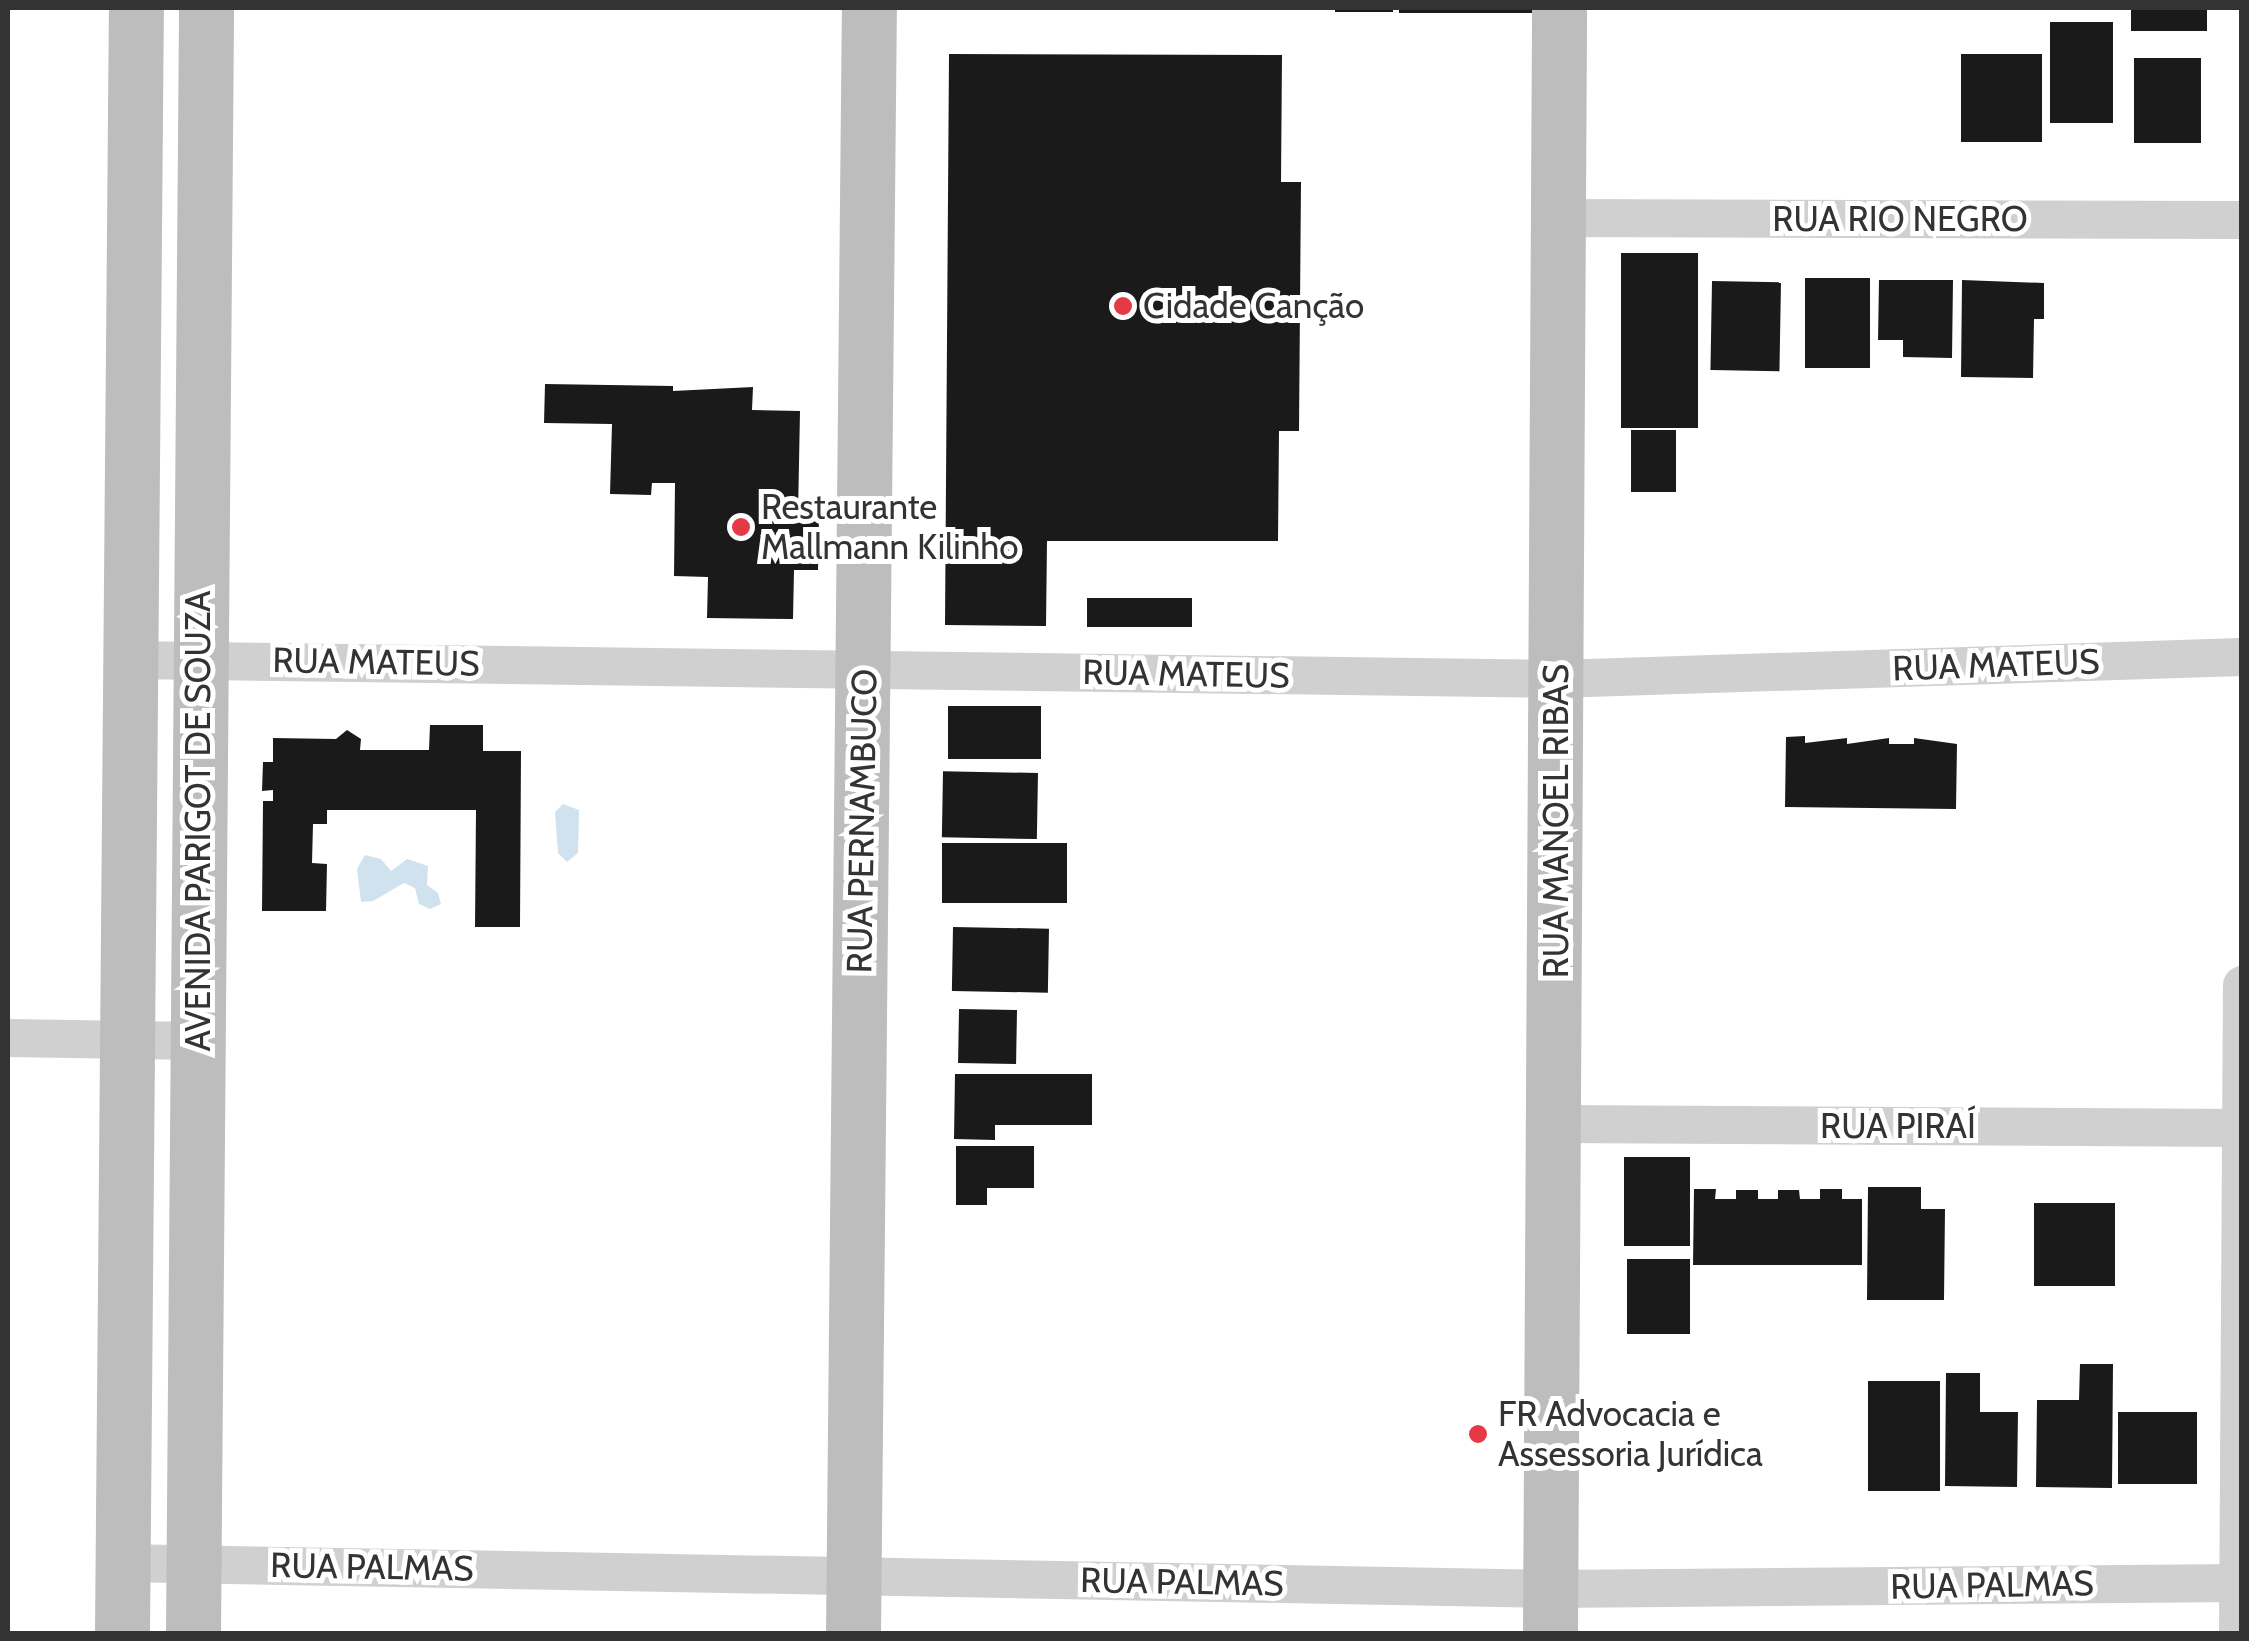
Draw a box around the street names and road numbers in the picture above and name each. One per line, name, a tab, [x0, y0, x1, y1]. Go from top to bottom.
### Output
street label: RUA RIO NEGRO	[1772, 198, 2028, 240]
street label: AVENIDA PARIGOT DE SOUZA	[177, 590, 219, 1052]
street label: RUA MATEUS	[272, 639, 480, 685]
street label: RUA MATEUS	[1892, 640, 2100, 690]
street label: RUA MATEUS	[1082, 651, 1290, 697]
street label: RUA MANOEL RIBAS	[1535, 664, 1577, 978]
street label: RUA PERNAMBUCO	[838, 668, 886, 974]
street label: RUA PIRAÍ	[1820, 1105, 1976, 1147]
street label: RUA PALMAS	[270, 1544, 474, 1590]
street label: RUA PALMAS	[1080, 1559, 1284, 1605]
street label: RUA PALMAS	[1890, 1562, 2094, 1608]

